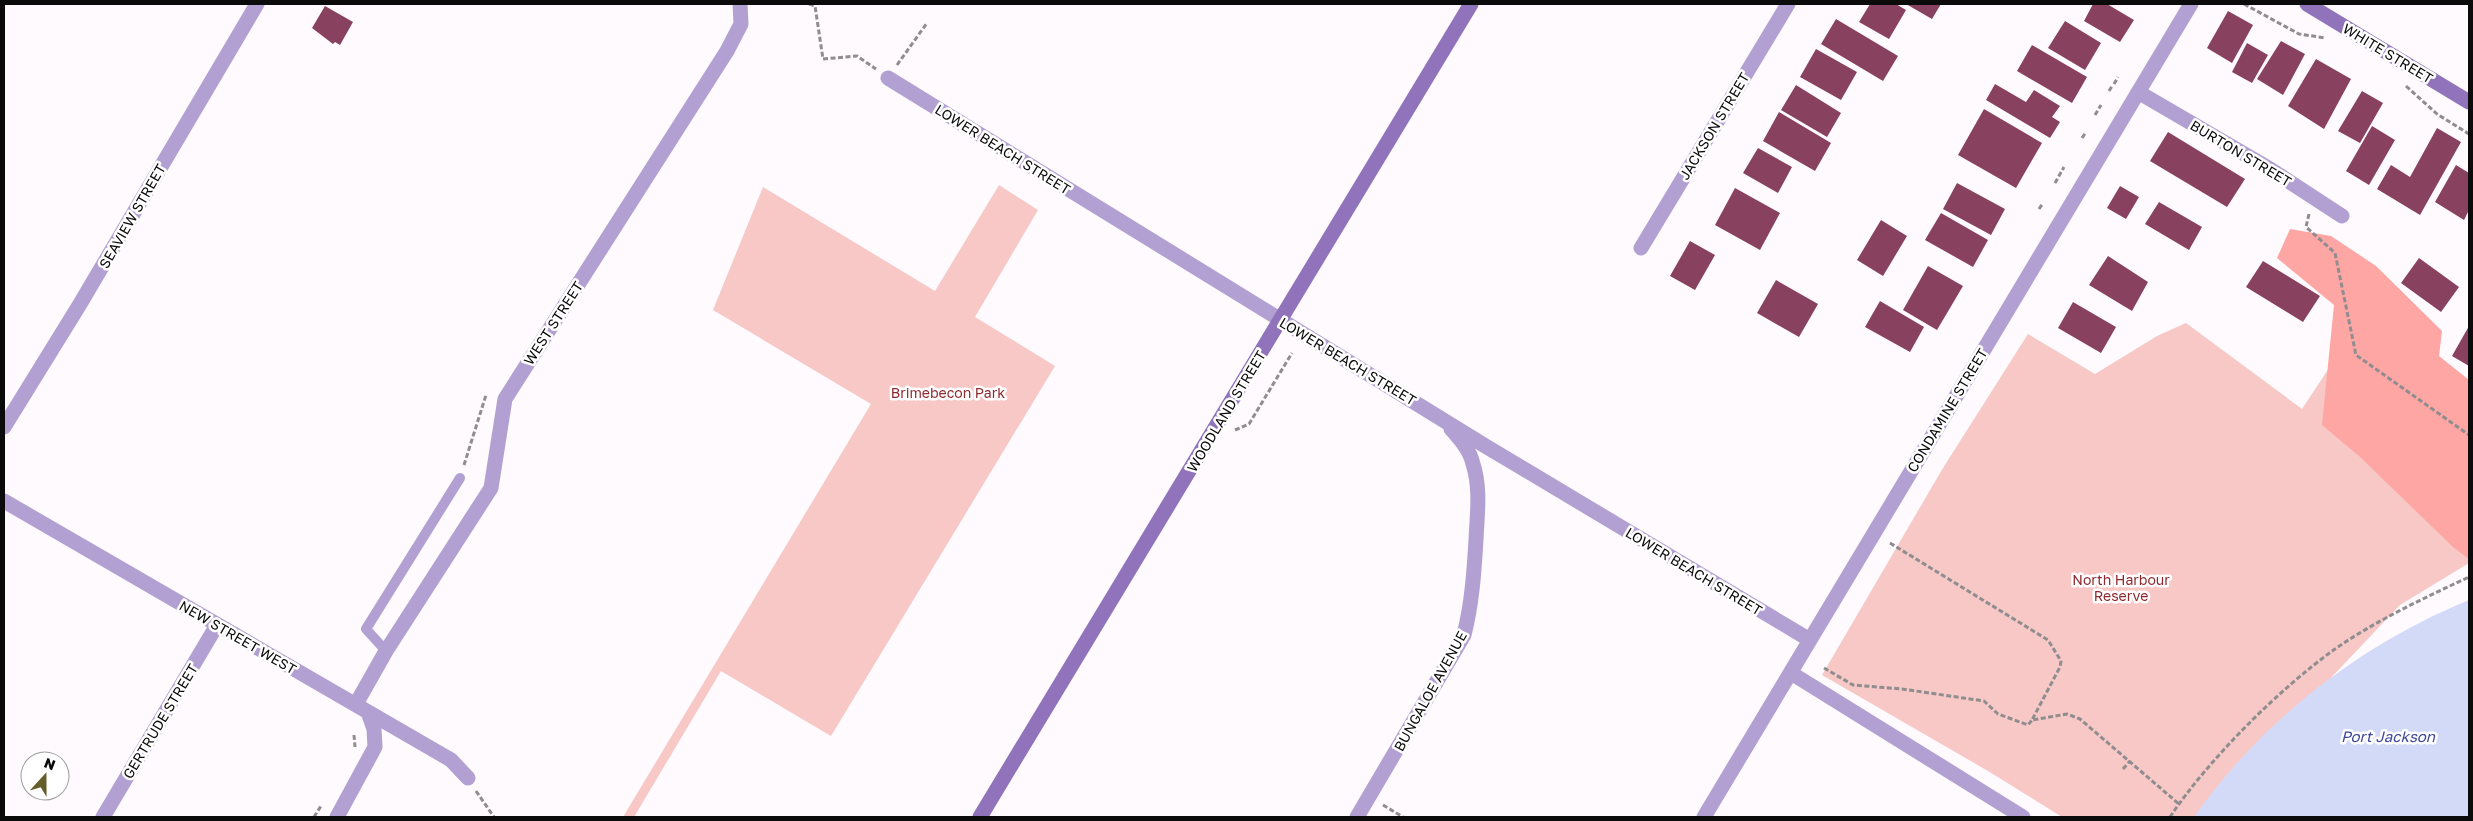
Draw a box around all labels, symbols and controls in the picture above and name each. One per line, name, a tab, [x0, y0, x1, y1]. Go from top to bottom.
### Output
street label: WHITE STREET	[2340, 19, 2436, 87]
street label: JACKSON STREET	[1675, 69, 1753, 183]
street label: LOWER BEACH STREET	[932, 100, 1074, 198]
street label: BURTON STREET	[2187, 116, 2295, 190]
street label: SEAVIEW STREET	[95, 160, 169, 271]
street label: WEST STREET	[520, 278, 586, 368]
street label: LOWER BEACH STREET	[1277, 313, 1420, 409]
street label: CONDAMINE STREET	[1903, 345, 1991, 475]
street label: WOODLAND STREET	[1183, 347, 1269, 475]
park label: Brimebecon Park	[891, 384, 1005, 401]
street label: LOWER BEACH STREET	[1623, 523, 1766, 619]
park label: North Harbour Reserve	[2072, 571, 2170, 604]
street label: NEW STREET WEST	[177, 597, 300, 678]
street label: BUNGALOE AVENUE	[1390, 628, 1470, 754]
street label: GERTRUDE STREET	[119, 660, 201, 781]
water label: Port Jackson	[2341, 727, 2436, 745]
north arrow	[20, 751, 70, 801]
text: N	[42, 754, 58, 773]

